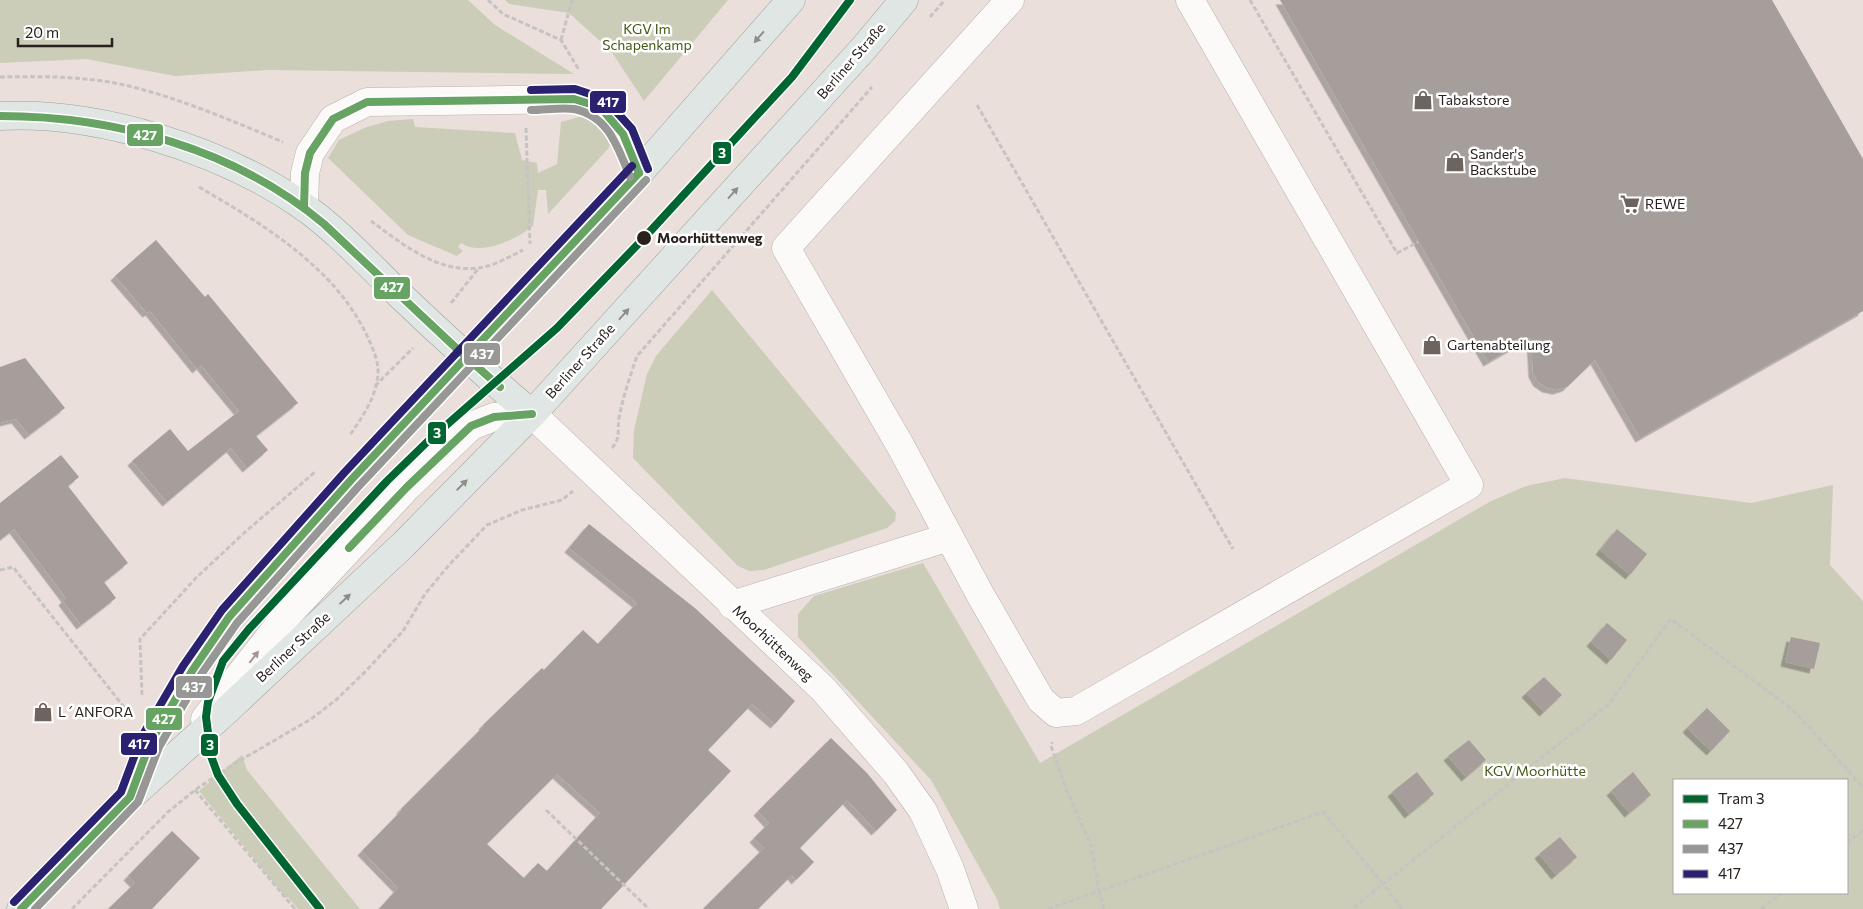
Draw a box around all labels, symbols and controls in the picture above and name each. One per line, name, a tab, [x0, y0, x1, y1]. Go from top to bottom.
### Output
scale bar	[18, 15, 111, 47]
street label: Berliner Straße	[813, 19, 888, 102]
park label: KGV Im Schapenkamp	[602, 20, 692, 53]
text: 20 m	[25, 23, 59, 41]
one-way arrow	[753, 30, 765, 42]
shop icon: Tabakstore	[1412, 89, 1434, 111]
line badge: 417	[589, 90, 627, 114]
place label: Tabakstore	[1438, 91, 1509, 108]
text: 417	[597, 93, 619, 110]
line badge: 427	[126, 123, 164, 147]
text: 427	[133, 126, 157, 143]
line badge: 3	[712, 141, 732, 165]
text: 3	[718, 144, 726, 161]
place label: Sander's Backstube	[1470, 145, 1536, 178]
shop icon: Sander's Backstube	[1444, 151, 1466, 173]
one-way arrow	[727, 188, 739, 200]
supermarket icon: REWE	[1619, 193, 1641, 215]
place label: REWE	[1645, 195, 1685, 212]
marker: Moorhüttenweg	[635, 229, 653, 247]
place label: Moorhüttenweg	[657, 229, 763, 246]
line badge: 427	[373, 276, 411, 300]
text: 427	[380, 278, 404, 295]
one-way arrow	[618, 308, 630, 320]
street label: Berliner Straße	[541, 320, 618, 402]
shop icon: Gartenabteilung	[1421, 334, 1443, 356]
place label: Gartenabteilung	[1447, 336, 1551, 353]
line badge: 437	[463, 342, 501, 366]
text: 437	[470, 345, 494, 362]
line badge: 3	[427, 421, 447, 445]
text: 3	[433, 424, 441, 441]
one-way arrow	[456, 480, 468, 492]
one-way arrow	[339, 593, 351, 605]
street label: Moorhüttenweg	[729, 601, 817, 685]
street label: Berliner Straße	[252, 608, 333, 685]
one-way arrow	[249, 651, 260, 664]
line badge: 437	[175, 675, 213, 699]
text: 437	[182, 678, 206, 695]
shop icon: L´ANFORA	[32, 701, 54, 723]
place label: L´ANFORA	[58, 703, 133, 720]
line badge: 427	[145, 707, 183, 731]
text: 427	[152, 710, 176, 727]
line badge: 417	[120, 732, 158, 756]
line badge: 3	[200, 733, 219, 757]
text: 417	[128, 735, 150, 752]
text: 3	[206, 736, 214, 753]
park label: KGV Moorhütte	[1484, 762, 1586, 779]
legend	[1673, 779, 1848, 894]
text: Tram 3	[1718, 789, 1765, 807]
text: 427	[1718, 814, 1743, 832]
text: 437	[1718, 839, 1743, 857]
text: 417	[1718, 864, 1741, 882]

